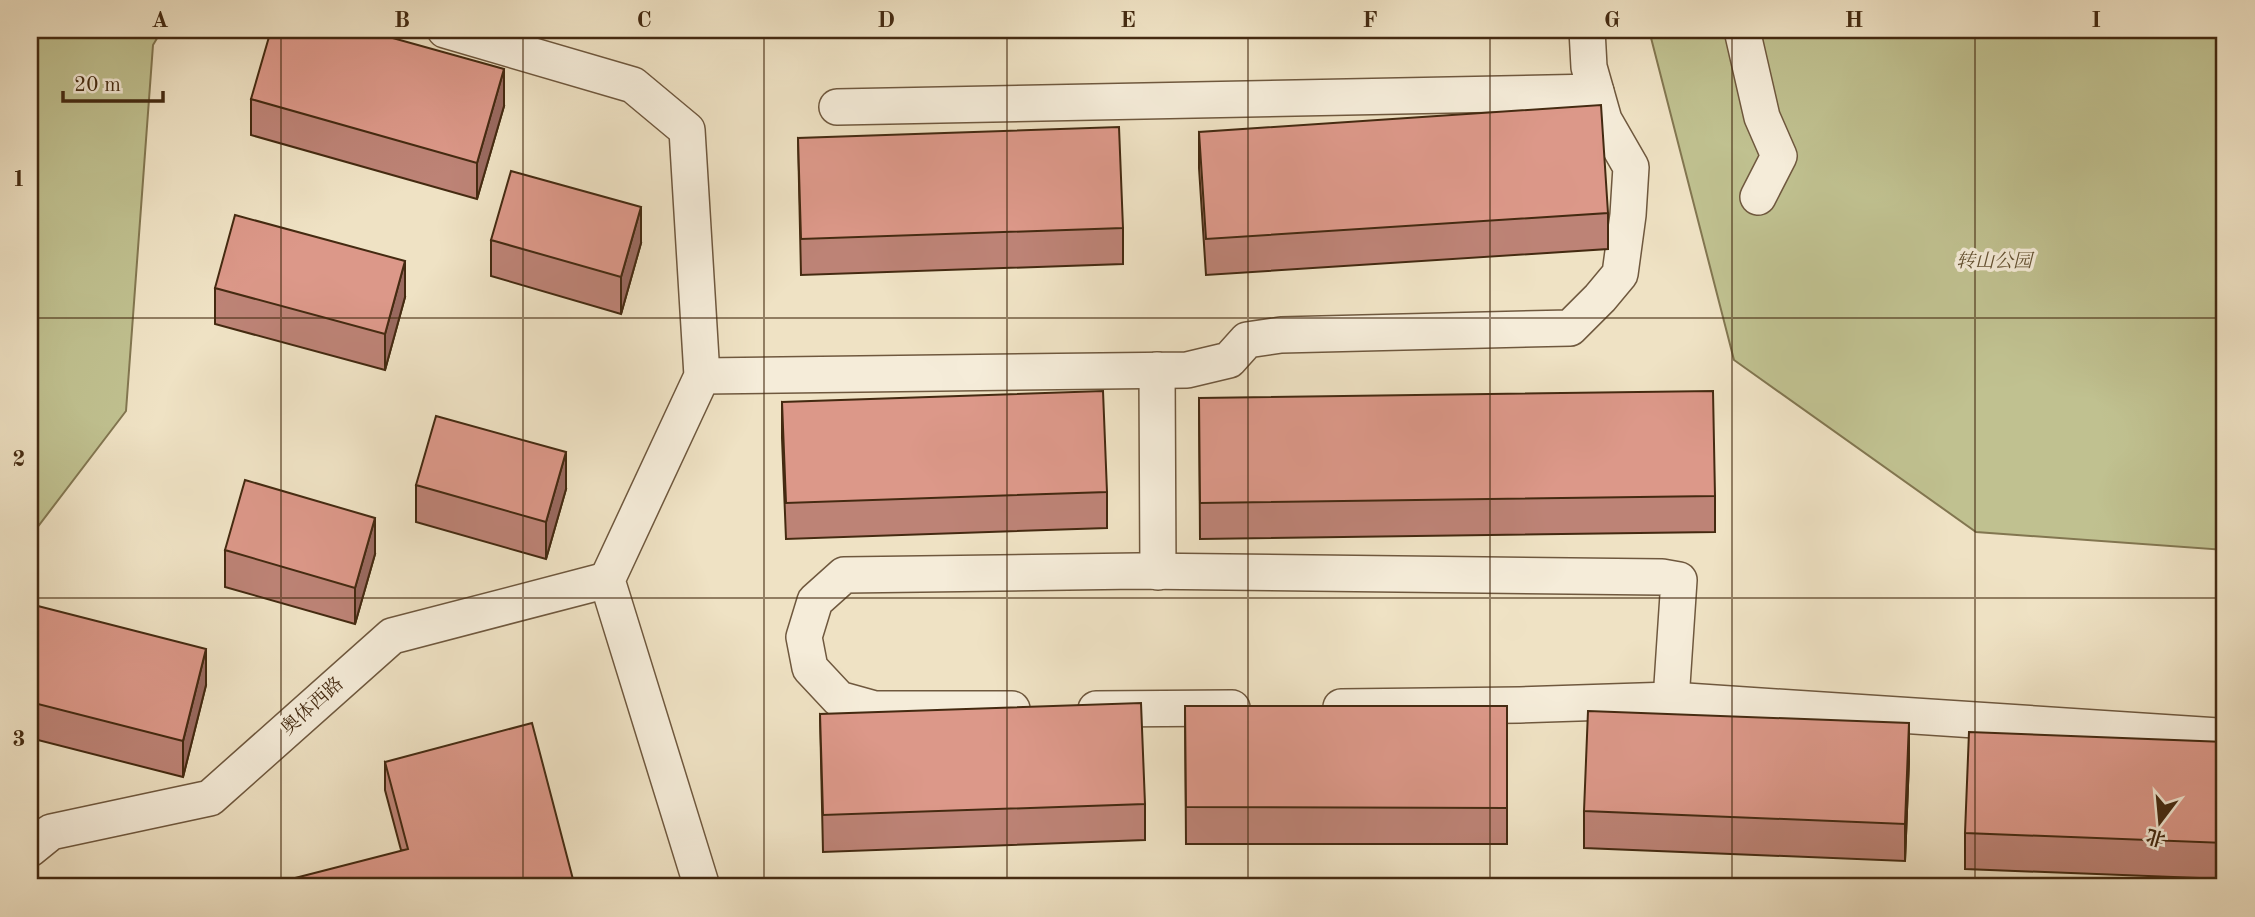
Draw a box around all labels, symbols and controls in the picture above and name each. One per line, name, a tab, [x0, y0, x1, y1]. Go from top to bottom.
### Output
text: A	[151, 9, 169, 32]
text: B	[394, 9, 410, 32]
text: C	[636, 9, 652, 32]
text: D	[877, 9, 895, 32]
text: E	[1120, 9, 1136, 32]
text: F	[1362, 9, 1378, 32]
text: G	[1604, 9, 1620, 32]
text: H	[1845, 9, 1863, 32]
text: I	[2091, 9, 2101, 32]
scale bar	[63, 60, 163, 104]
text: 20 m	[74, 75, 121, 96]
text: 1	[12, 168, 26, 191]
park label: 转山公园	[1956, 250, 2035, 272]
text: 2	[12, 448, 26, 471]
street label: 奥体西路	[276, 672, 348, 739]
text: 3	[12, 728, 26, 751]
north arrow	[2126, 788, 2196, 858]
text: 北	[2144, 824, 2168, 850]

